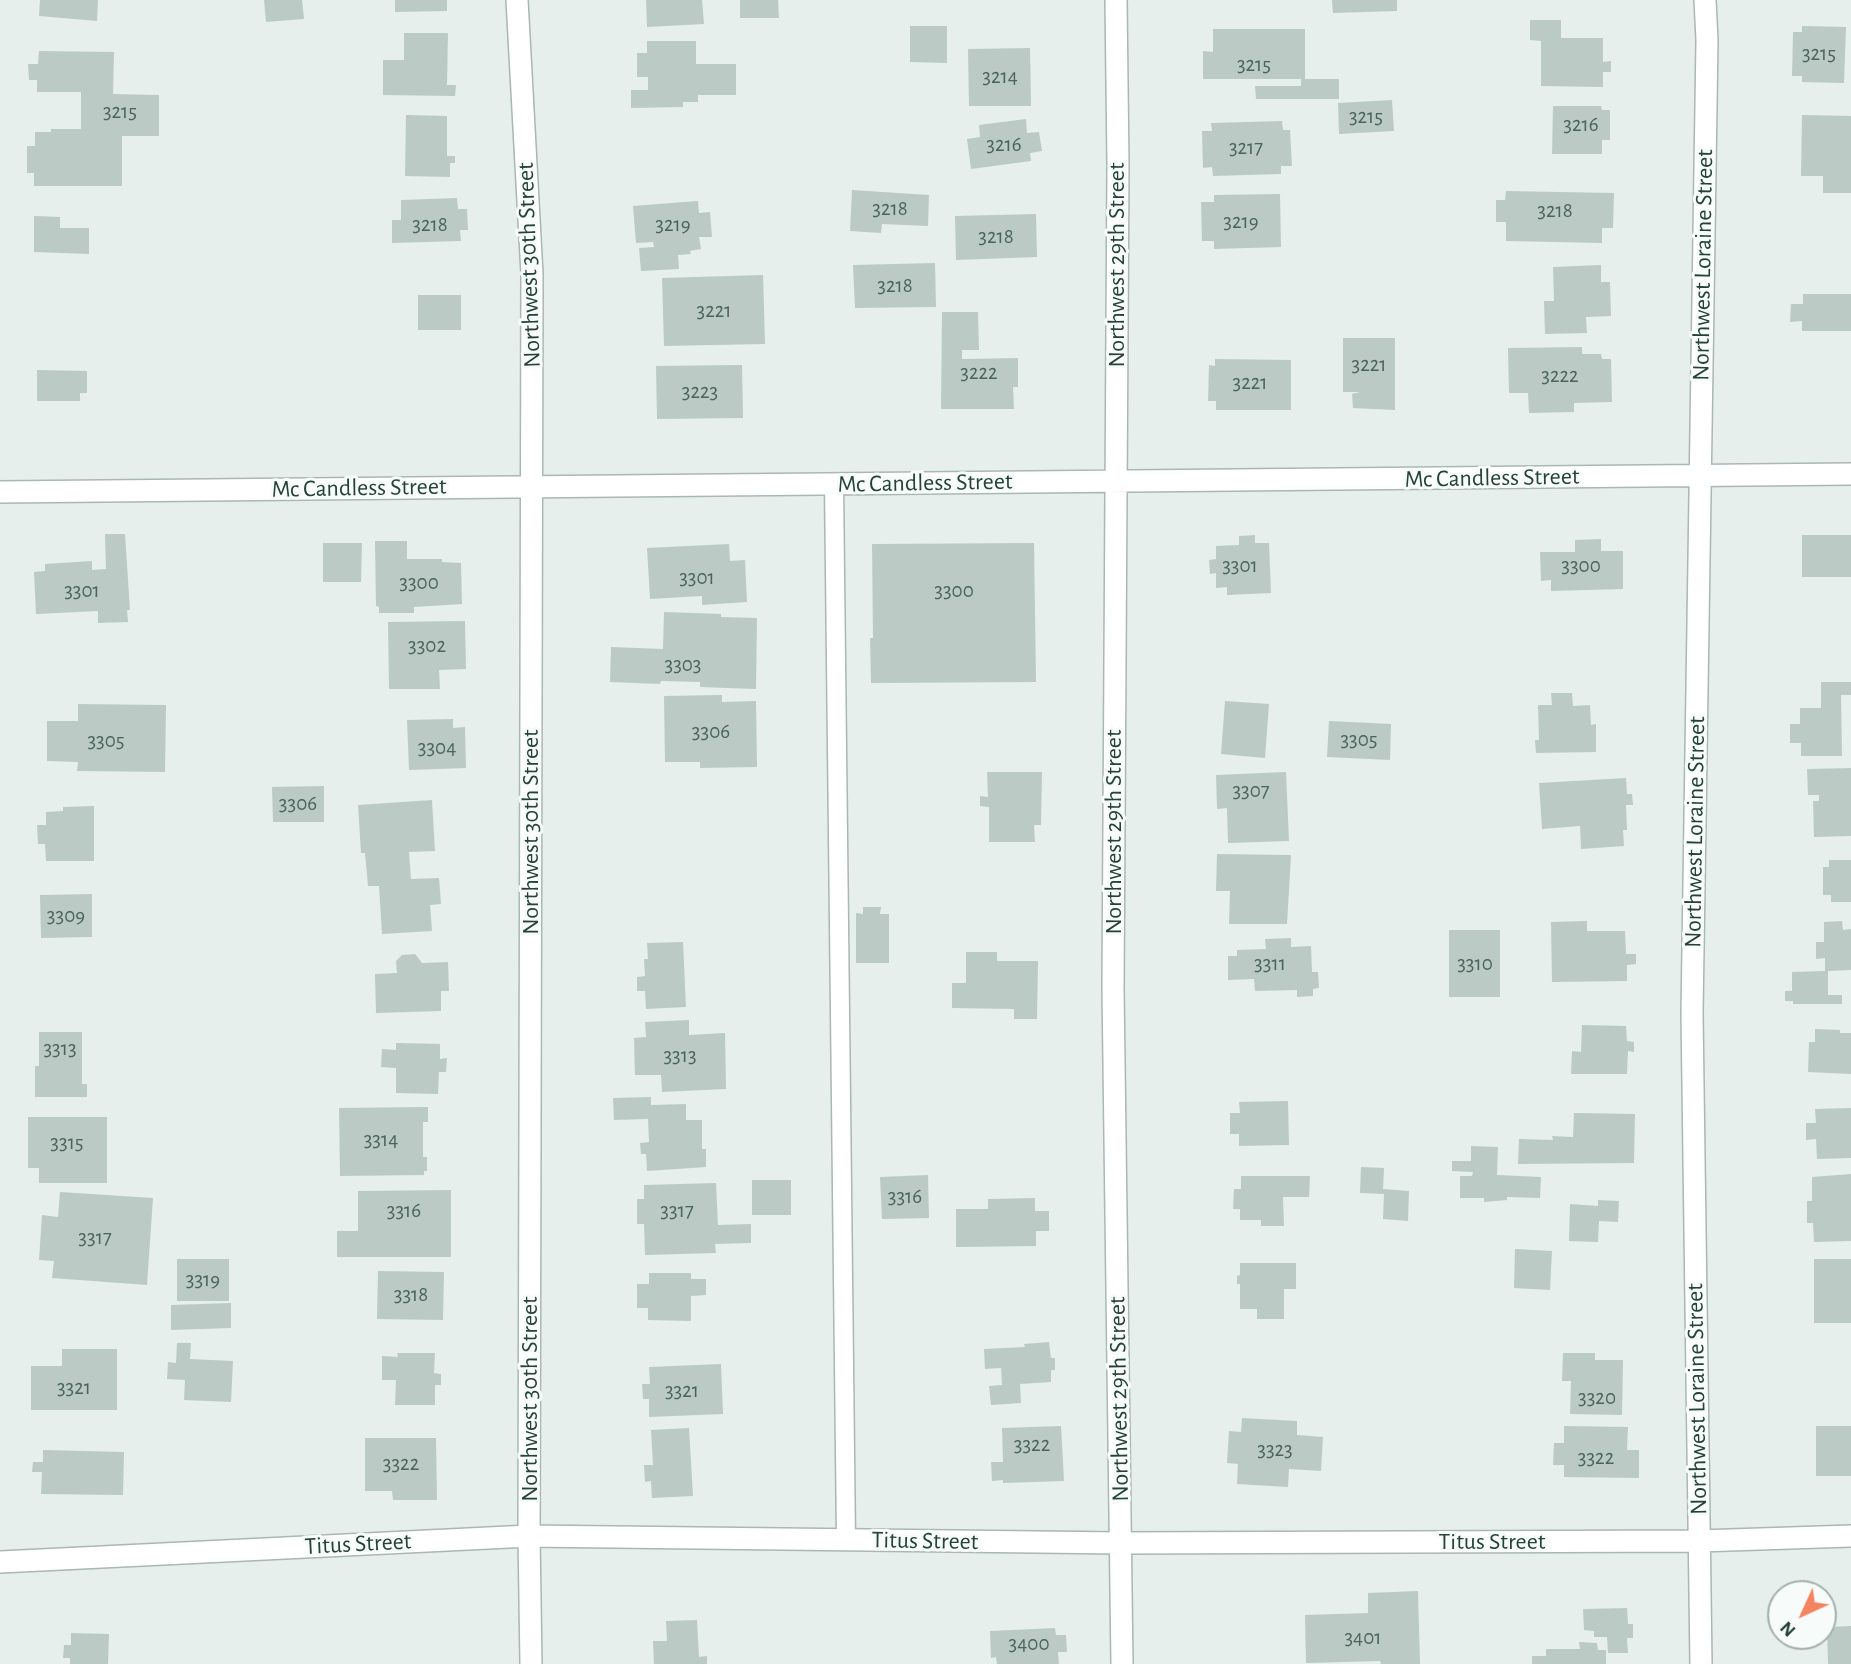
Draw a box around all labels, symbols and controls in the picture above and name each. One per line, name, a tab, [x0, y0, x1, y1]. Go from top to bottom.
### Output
house number: 3215	[1802, 41, 1836, 67]
house number: 3215	[1237, 52, 1271, 78]
house number: 3214	[982, 64, 1018, 90]
house number: 3215	[103, 99, 137, 125]
house number: 3215	[1349, 104, 1383, 130]
house number: 3216	[1563, 112, 1599, 138]
house number: 3216	[986, 132, 1022, 158]
house number: 3217	[1229, 135, 1263, 161]
street label: Northwest Loraine Street	[1687, 149, 1719, 381]
street label: Northwest 30th Street	[511, 162, 547, 368]
street label: Northwest 29th Street	[1103, 162, 1131, 368]
house number: 3218	[872, 196, 908, 222]
house number: 3218	[1537, 198, 1573, 224]
house number: 3219	[1223, 209, 1259, 235]
house number: 3218	[412, 212, 448, 238]
house number: 3219	[655, 212, 691, 238]
house number: 3218	[978, 224, 1014, 250]
house number: 3218	[877, 273, 913, 299]
house number: 3221	[697, 298, 731, 324]
house number: 3221	[1352, 352, 1386, 378]
house number: 3222	[960, 360, 998, 386]
house number: 3222	[1541, 363, 1579, 389]
house number: 3221	[1233, 370, 1267, 396]
house number: 3223	[682, 379, 718, 405]
street label: Mc Candless Street	[1404, 462, 1580, 494]
street label: Mc Candless Street	[837, 467, 1013, 499]
street label: Mc Candless Street	[271, 472, 447, 504]
house number: 3301	[1222, 553, 1258, 579]
house number: 3300	[1561, 553, 1601, 579]
house number: 3301	[679, 565, 715, 591]
house number: 3300	[399, 570, 439, 596]
house number: 3301	[64, 578, 100, 604]
house number: 3300	[934, 578, 974, 604]
house number: 3302	[408, 633, 446, 659]
house number: 3303	[664, 652, 702, 678]
street label: Northwest Loraine Street	[1679, 716, 1711, 948]
house number: 3306	[692, 719, 730, 745]
house number: 3305	[1340, 727, 1378, 753]
house number: 3305	[87, 728, 125, 754]
street label: Northwest 30th Street	[517, 729, 545, 935]
street label: Northwest 29th Street	[1100, 729, 1128, 935]
house number: 3304	[418, 735, 456, 761]
house number: 3307	[1232, 778, 1270, 804]
house number: 3306	[279, 791, 317, 817]
house number: 3309	[47, 903, 85, 929]
house number: 3311	[1254, 951, 1286, 977]
house number: 3310	[1457, 951, 1493, 977]
house number: 3313	[43, 1036, 77, 1062]
house number: 3313	[663, 1043, 697, 1069]
house number: 3314	[364, 1127, 398, 1153]
house number: 3315	[50, 1130, 84, 1156]
house number: 3316	[888, 1184, 922, 1210]
house number: 3316	[387, 1198, 421, 1224]
house number: 3317	[660, 1198, 694, 1224]
house number: 3317	[78, 1225, 112, 1251]
house number: 3319	[186, 1267, 220, 1293]
house number: 3318	[394, 1282, 428, 1308]
street label: Northwest Loraine Street	[1681, 1283, 1713, 1515]
street label: Northwest 30th Street	[516, 1296, 544, 1502]
street label: Northwest 29th Street	[1103, 1296, 1135, 1502]
house number: 3321	[57, 1375, 91, 1401]
house number: 3321	[665, 1378, 699, 1404]
house number: 3320	[1578, 1385, 1616, 1411]
house number: 3322	[1014, 1432, 1050, 1458]
house number: 3323	[1257, 1437, 1293, 1463]
house number: 3322	[1578, 1445, 1614, 1471]
house number: 3322	[383, 1451, 419, 1477]
street label: Titus Street	[871, 1526, 979, 1556]
street label: Titus Street	[304, 1527, 412, 1561]
street label: Titus Street	[1439, 1528, 1545, 1556]
north arrow	[1767, 1580, 1837, 1650]
text: N	[1777, 1617, 1800, 1640]
house number: 3401	[1344, 1625, 1382, 1651]
house number: 3400	[1009, 1631, 1049, 1657]

